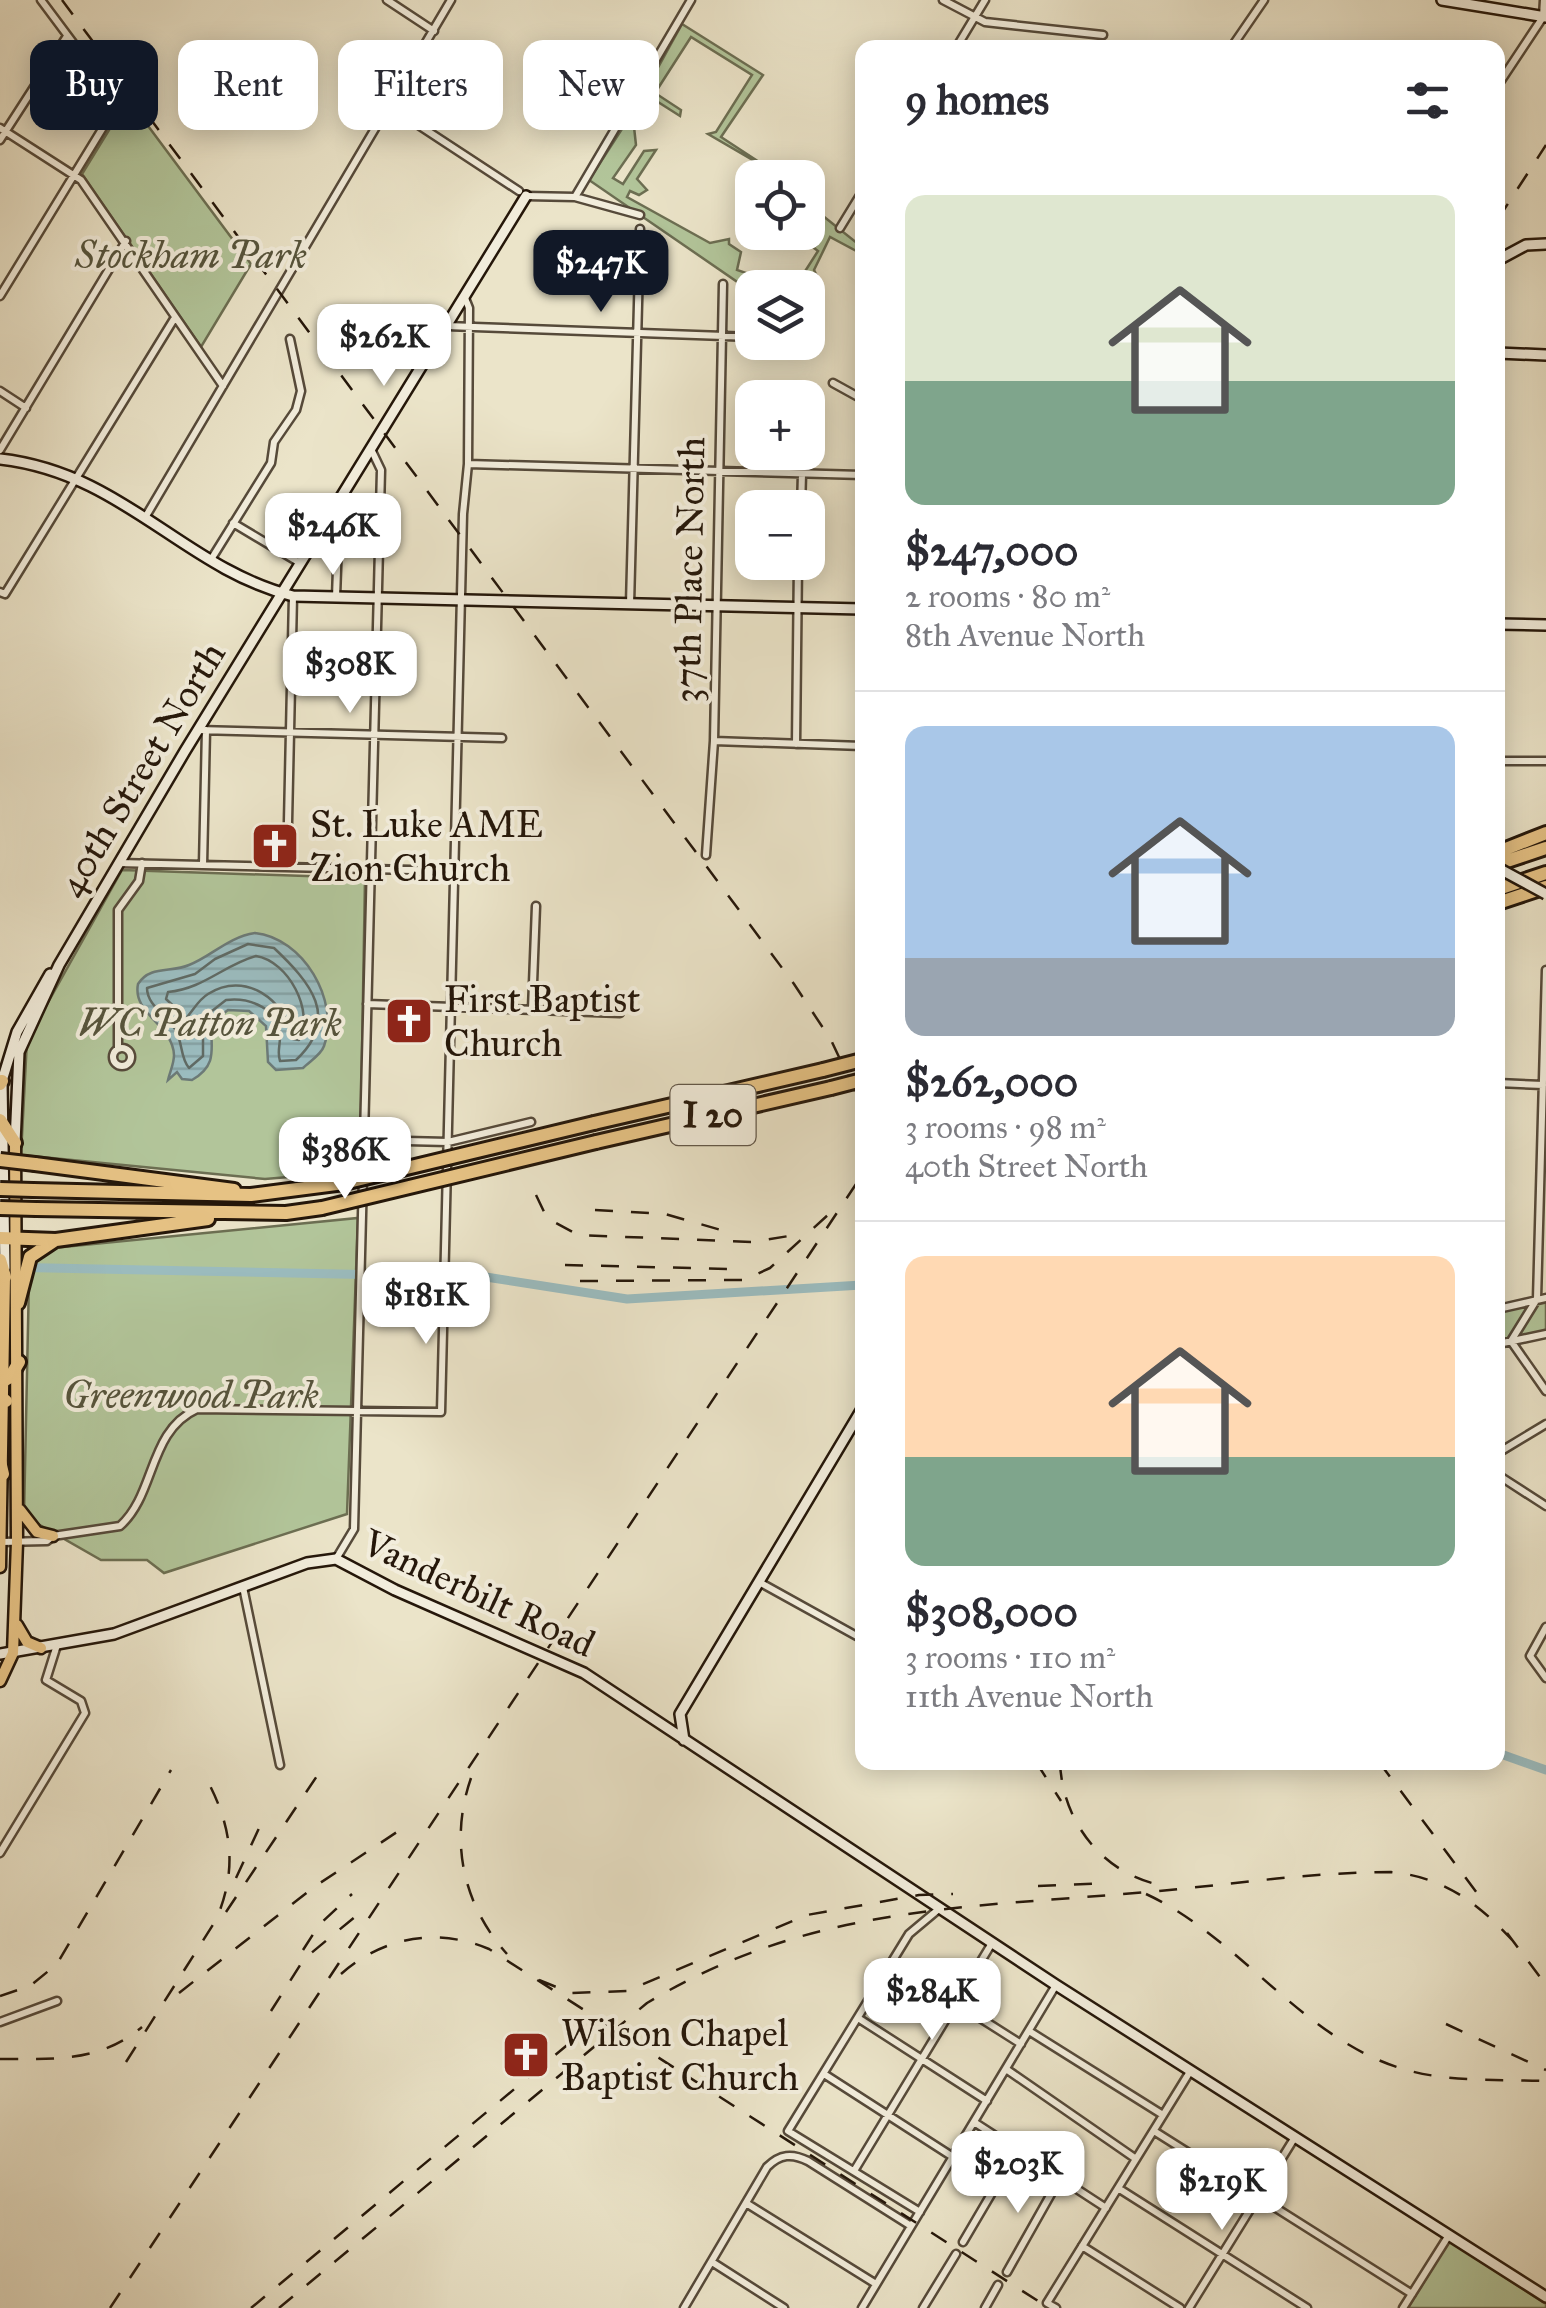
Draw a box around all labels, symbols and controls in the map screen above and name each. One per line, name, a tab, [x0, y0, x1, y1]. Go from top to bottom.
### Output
chip: Buy	[30, 40, 158, 130]
chip: Rent	[178, 40, 318, 130]
chip: Filters	[338, 40, 503, 130]
chip: New	[523, 40, 659, 130]
icon: filters	[1400, 73, 1455, 128]
text: 9 homes	[905, 74, 1049, 126]
map controls	[735, 160, 825, 580]
button: locate	[735, 160, 825, 250]
pin: $247K	[531, 230, 671, 315]
park label: Stockham Park	[74, 232, 307, 278]
text: $247K	[555, 243, 647, 282]
icon: home	[1090, 260, 1270, 440]
button: layers	[735, 270, 825, 360]
pin: $262K	[314, 304, 454, 389]
text: $262K	[339, 317, 429, 356]
button: +	[735, 380, 825, 470]
street label: 37th Place North	[664, 437, 714, 703]
button: −	[735, 490, 825, 580]
pin: $246K	[263, 493, 403, 578]
text: $246K	[287, 506, 379, 545]
text: $247,000	[905, 525, 1079, 577]
text: 2 rooms · 80 m²	[905, 577, 1110, 616]
text: 8th Avenue North	[905, 616, 1145, 655]
pin: $308K	[280, 631, 420, 716]
street label: 40th Street North	[47, 634, 235, 904]
text: $308K	[305, 644, 395, 683]
icon: home	[1090, 791, 1270, 971]
place label: St. Luke AME Zion Church	[310, 801, 543, 891]
church icon: St. Luke AME Zion Church	[249, 820, 301, 872]
place label: First Baptist Church	[444, 976, 640, 1066]
church icon: First Baptist Church	[383, 995, 435, 1047]
park label: WC Patton Park	[78, 1000, 342, 1046]
text: $262,000	[905, 1056, 1078, 1108]
road number: I 20	[670, 1085, 756, 1145]
text: 3 rooms · 98 m²	[905, 1108, 1106, 1147]
pin: $386K	[275, 1117, 415, 1202]
text: $386K	[301, 1130, 389, 1169]
text: 40th Street North	[905, 1147, 1148, 1186]
pin: $181K	[356, 1262, 496, 1347]
text: $181K	[384, 1275, 468, 1314]
icon: home	[1090, 1321, 1270, 1501]
park label: Greenwood Park	[63, 1372, 319, 1418]
street label: Vanderbilt Road	[355, 1519, 602, 1667]
text: $308,000	[905, 1586, 1078, 1638]
text: 3 rooms · 110 m²	[905, 1638, 1115, 1677]
text: 11th Avenue North	[905, 1677, 1153, 1716]
pin: $284K	[862, 1958, 1002, 2043]
text: $284K	[886, 1971, 978, 2010]
place label: Wilson Chapel Baptist Church	[561, 2010, 799, 2100]
church icon: Wilson Chapel Baptist Church	[500, 2029, 552, 2081]
pin: $203K	[948, 2131, 1088, 2216]
text: $203K	[973, 2144, 1063, 2183]
pin: $219K	[1152, 2148, 1292, 2233]
text: $219K	[1178, 2161, 1266, 2200]

